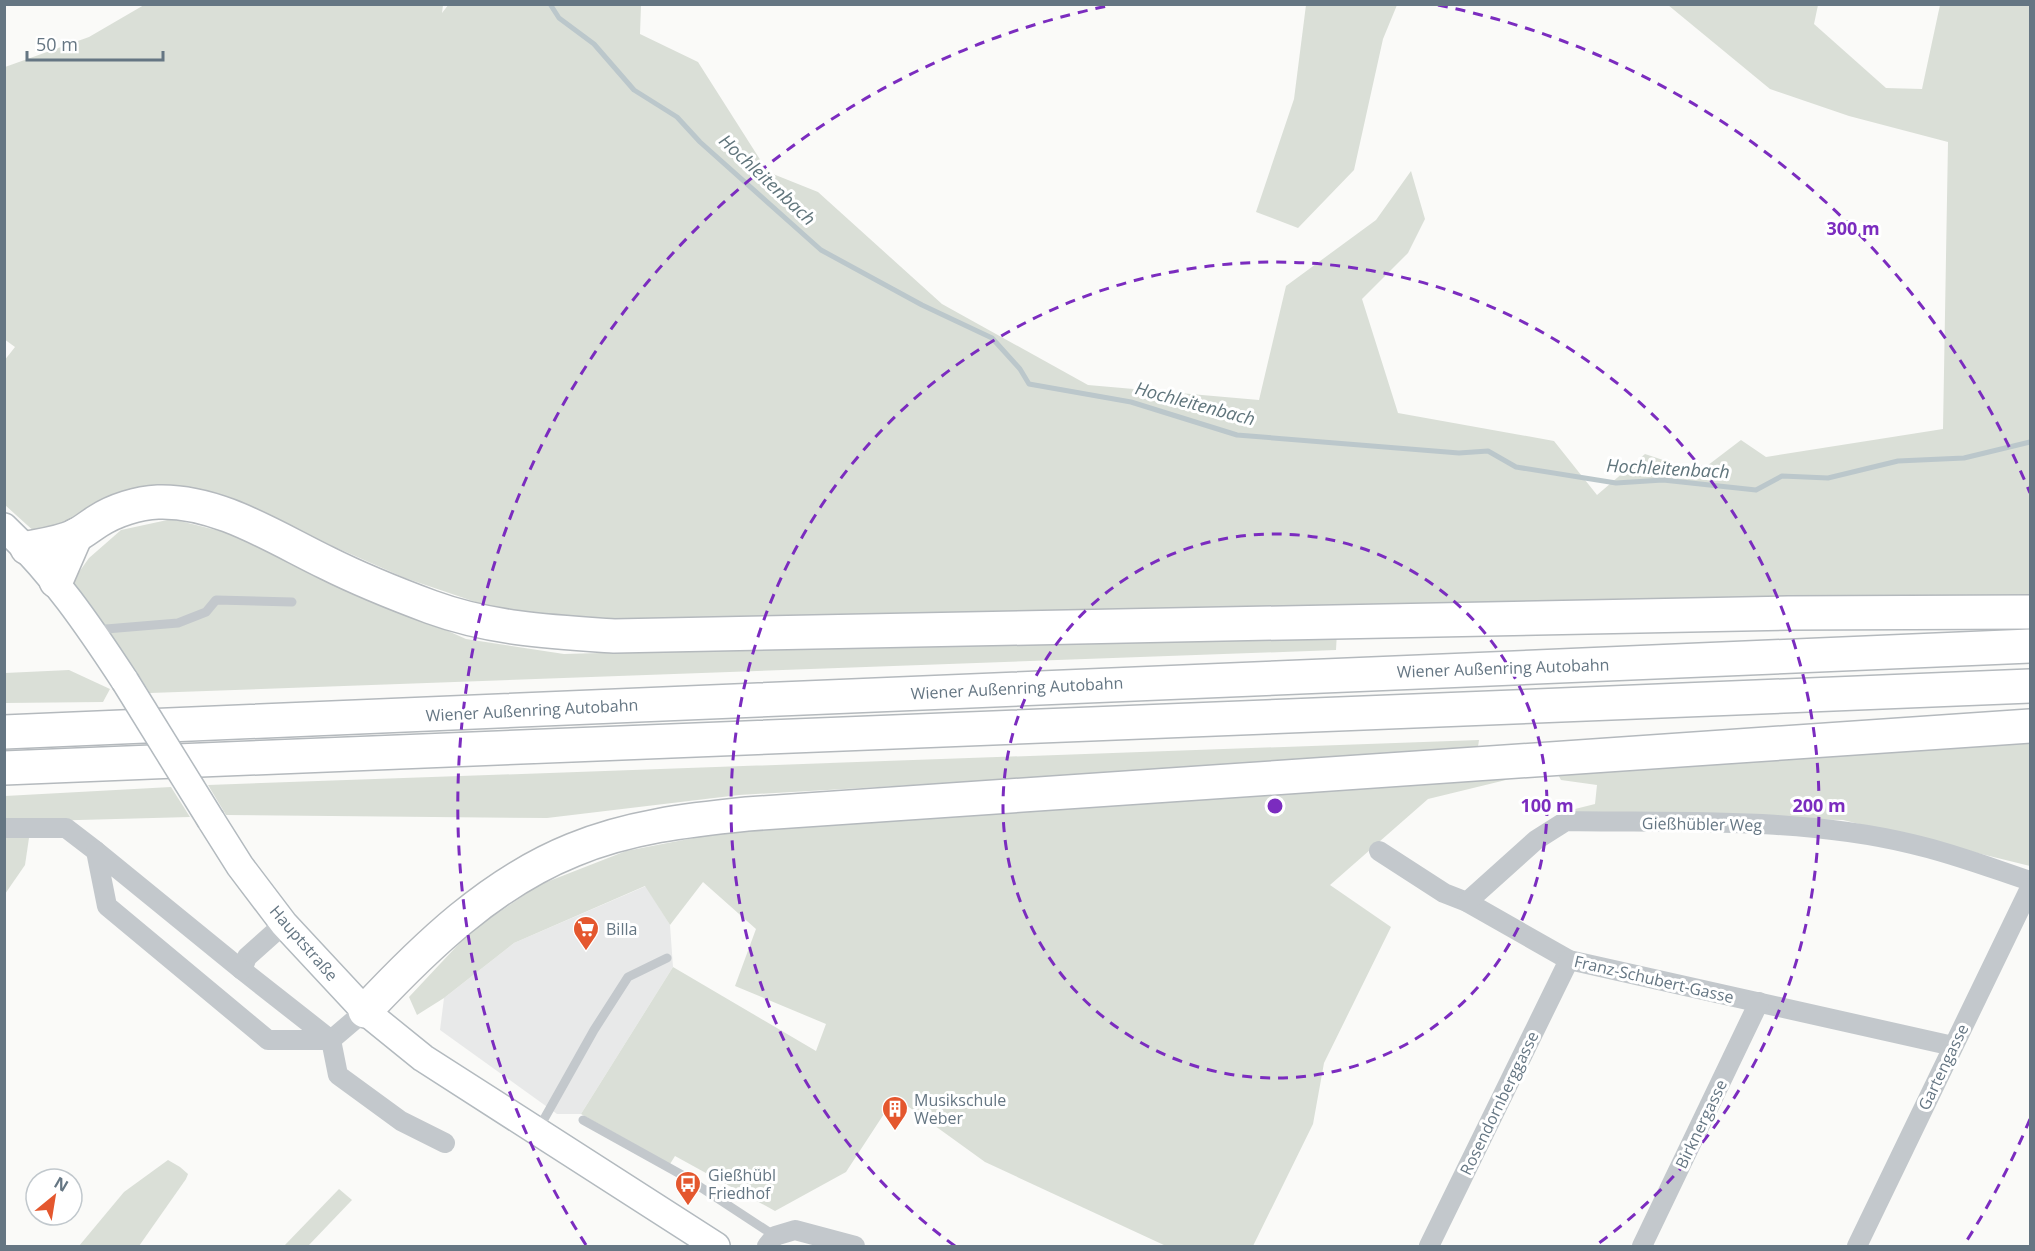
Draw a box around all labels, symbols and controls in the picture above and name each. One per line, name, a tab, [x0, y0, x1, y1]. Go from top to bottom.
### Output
scale bar	[27, 24, 164, 62]
text: 50 m	[36, 32, 78, 56]
water label: Hochleitenbach	[714, 128, 821, 230]
text: 300 m	[1826, 216, 1880, 240]
water label: Hochleitenbach	[1133, 375, 1258, 431]
water label: Hochleitenbach	[1606, 453, 1730, 483]
street label: Wiener Außenring Autobahn	[1396, 653, 1610, 683]
street label: Wiener Außenring Autobahn	[910, 671, 1124, 705]
street label: Wiener Außenring Autobahn	[425, 693, 639, 727]
text: 100 m	[1520, 793, 1574, 817]
text: 200 m	[1792, 793, 1846, 817]
centre of rings	[1265, 796, 1285, 816]
street label: Gießhübler Weg	[1642, 812, 1763, 836]
street label: Hauptstraße	[265, 900, 343, 986]
supermarket icon: Billa	[571, 914, 601, 952]
place label: Billa	[606, 918, 637, 940]
street label: Franz-Schubert-Gasse	[1572, 950, 1736, 1008]
street label: Gartengasse	[1913, 1020, 1973, 1114]
street label: Rosendornberggasse	[1455, 1027, 1543, 1179]
street label: Birknergasse	[1670, 1076, 1732, 1172]
place label: Musikschule Weber	[914, 1089, 1006, 1129]
building icon: Musikschule Weber	[880, 1094, 910, 1132]
place label: Gießhübl Friedhof	[708, 1164, 776, 1204]
north arrow	[24, 1167, 84, 1227]
bus stop icon: Gießhübl Friedhof	[673, 1169, 703, 1207]
text: N	[50, 1171, 73, 1197]

